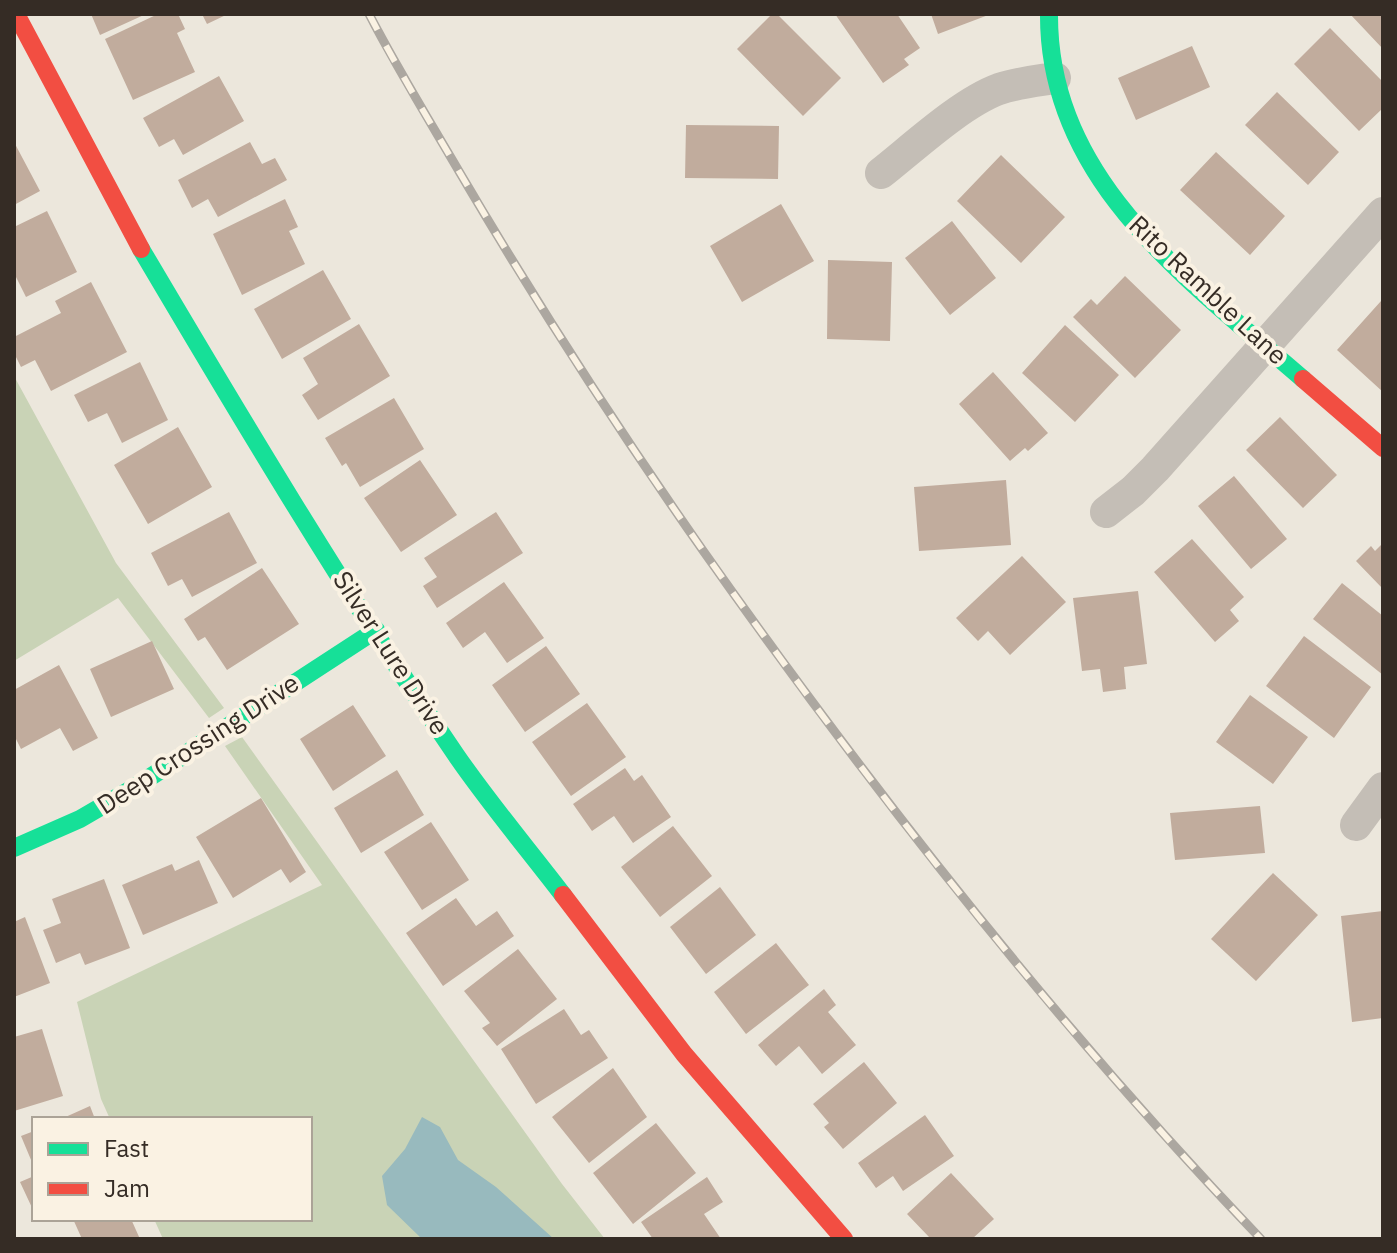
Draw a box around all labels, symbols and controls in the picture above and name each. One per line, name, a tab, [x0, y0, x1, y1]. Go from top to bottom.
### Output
street label: Rito Ramble Lane	[1122, 207, 1295, 371]
street label: Silver Lure Drive	[326, 564, 457, 741]
street label: Deep Crossing Drive	[90, 665, 305, 821]
legend	[32, 1117, 312, 1221]
text: Fast	[104, 1132, 149, 1164]
text: Jam	[104, 1172, 150, 1204]

